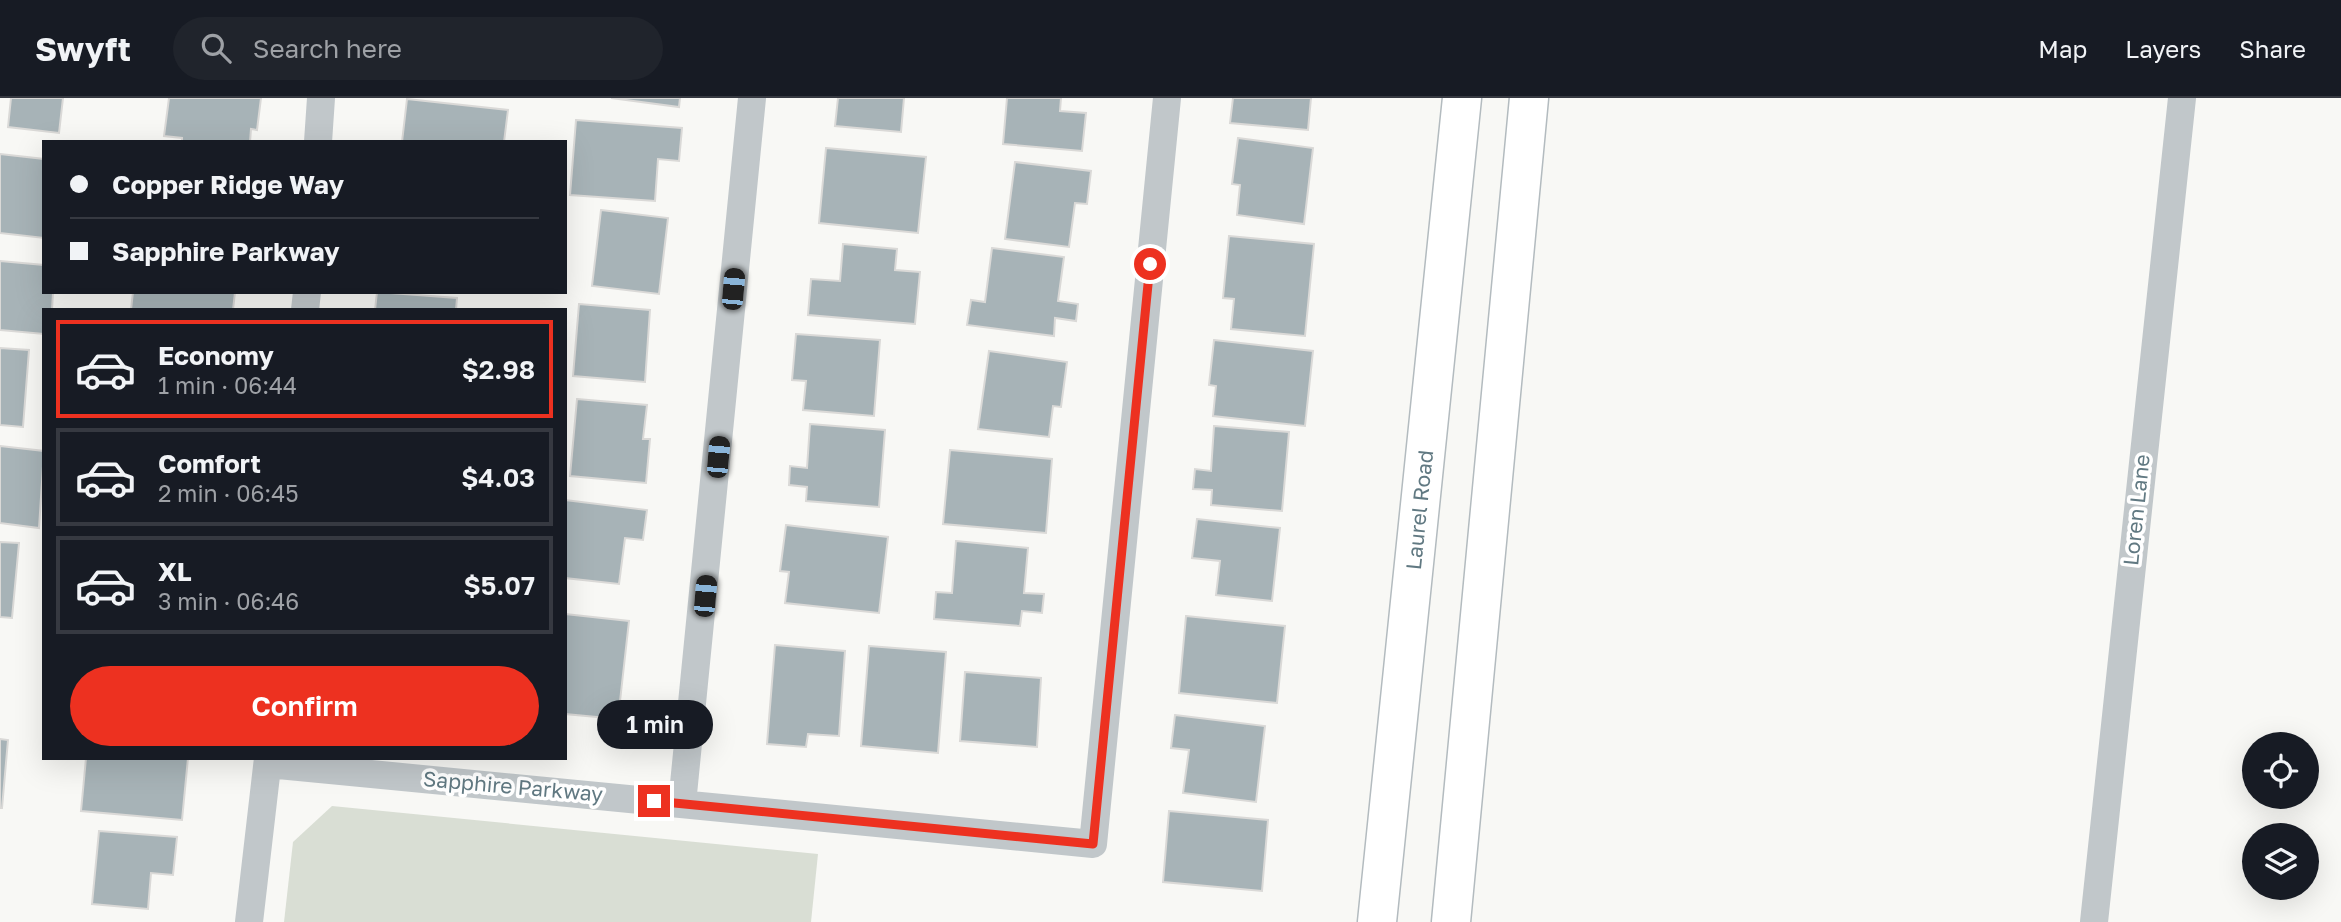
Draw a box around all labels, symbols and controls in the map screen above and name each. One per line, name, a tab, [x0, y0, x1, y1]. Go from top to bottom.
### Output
search box	[173, 17, 663, 80]
text: Swyft	[35, 29, 131, 68]
icon: search	[197, 29, 235, 67]
text: Search here	[253, 33, 402, 64]
text: Map	[2038, 34, 2087, 63]
text: Layers	[2125, 34, 2201, 63]
text: Share	[2239, 34, 2306, 63]
text: Copper Ridge Way	[112, 169, 344, 200]
text: Sapphire Parkway	[112, 236, 340, 267]
route start	[1134, 248, 1166, 280]
car	[721, 267, 746, 311]
icon: car	[74, 338, 137, 401]
text: Economy	[158, 340, 274, 371]
text: $2.98	[462, 354, 535, 385]
text: 1 min · 06:44	[158, 371, 297, 399]
car	[706, 435, 731, 479]
icon: car	[74, 446, 137, 509]
text: Comfort	[158, 448, 261, 479]
street label: Laurel Road	[1400, 449, 1438, 571]
street label: Loren Lane	[2117, 453, 2155, 567]
text: $4.03	[461, 462, 535, 493]
text: 2 min · 06:45	[158, 479, 299, 507]
icon: car	[74, 554, 137, 617]
text: XL	[158, 556, 192, 587]
text: $5.07	[464, 570, 535, 601]
car	[693, 574, 718, 618]
text: 3 min · 06:46	[158, 587, 299, 615]
button: Confirm	[70, 666, 539, 746]
callout: 1 min	[596, 700, 712, 748]
text: 1 min	[626, 710, 684, 738]
map controls	[2242, 732, 2319, 900]
button: locate	[2242, 732, 2319, 809]
street label: Sapphire Parkway	[422, 765, 604, 807]
route end	[638, 785, 670, 817]
button: layers	[2242, 823, 2319, 900]

